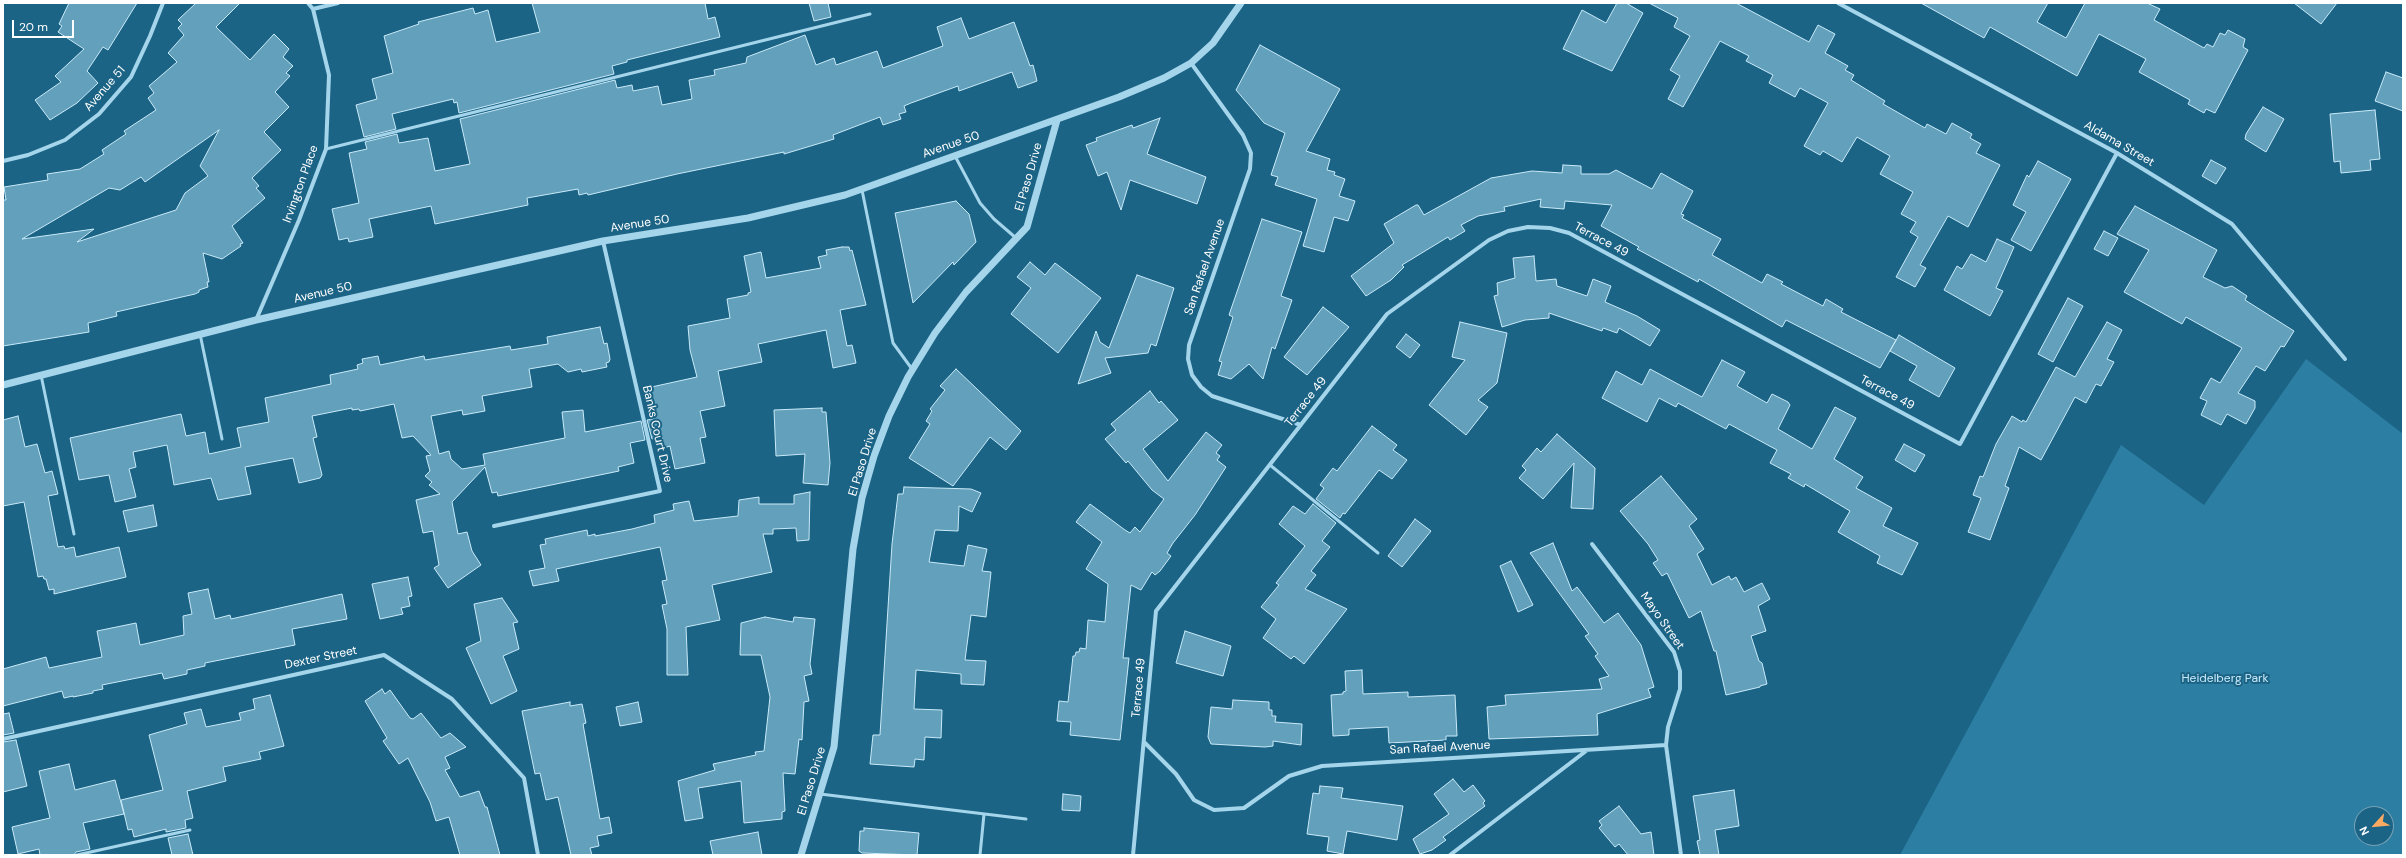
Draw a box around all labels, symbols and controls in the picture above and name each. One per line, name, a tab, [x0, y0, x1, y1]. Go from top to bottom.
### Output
scale bar	[14, 12, 76, 38]
text: 20 m	[19, 19, 48, 35]
street label: Avenue 51	[82, 64, 128, 114]
street label: Aldama Street	[2081, 118, 2157, 170]
street label: Avenue 50	[921, 129, 981, 161]
street label: El Paso Drive	[1012, 141, 1046, 213]
street label: Irvington Place	[280, 143, 322, 225]
street label: Avenue 50	[609, 212, 671, 236]
street label: San Rafael Avenue	[1182, 217, 1228, 317]
street label: Terrace 49	[1571, 220, 1631, 260]
street label: Avenue 50	[292, 279, 354, 307]
street label: Terrace 49	[1857, 373, 1917, 413]
street label: Terrace 49	[1282, 374, 1330, 430]
street label: Banks Court Drive	[639, 384, 675, 484]
street label: El Paso Drive	[846, 426, 880, 498]
street label: Mayo Street	[1637, 589, 1687, 653]
street label: Dexter Street	[283, 643, 359, 673]
street label: Terrace 49	[1129, 658, 1149, 718]
park label: Heidelberg Park	[2181, 672, 2269, 686]
street label: San Rafael Avenue	[1389, 738, 1491, 758]
street label: El Paso Drive	[795, 745, 829, 817]
north arrow	[2354, 806, 2394, 846]
text: N	[2356, 824, 2372, 838]

